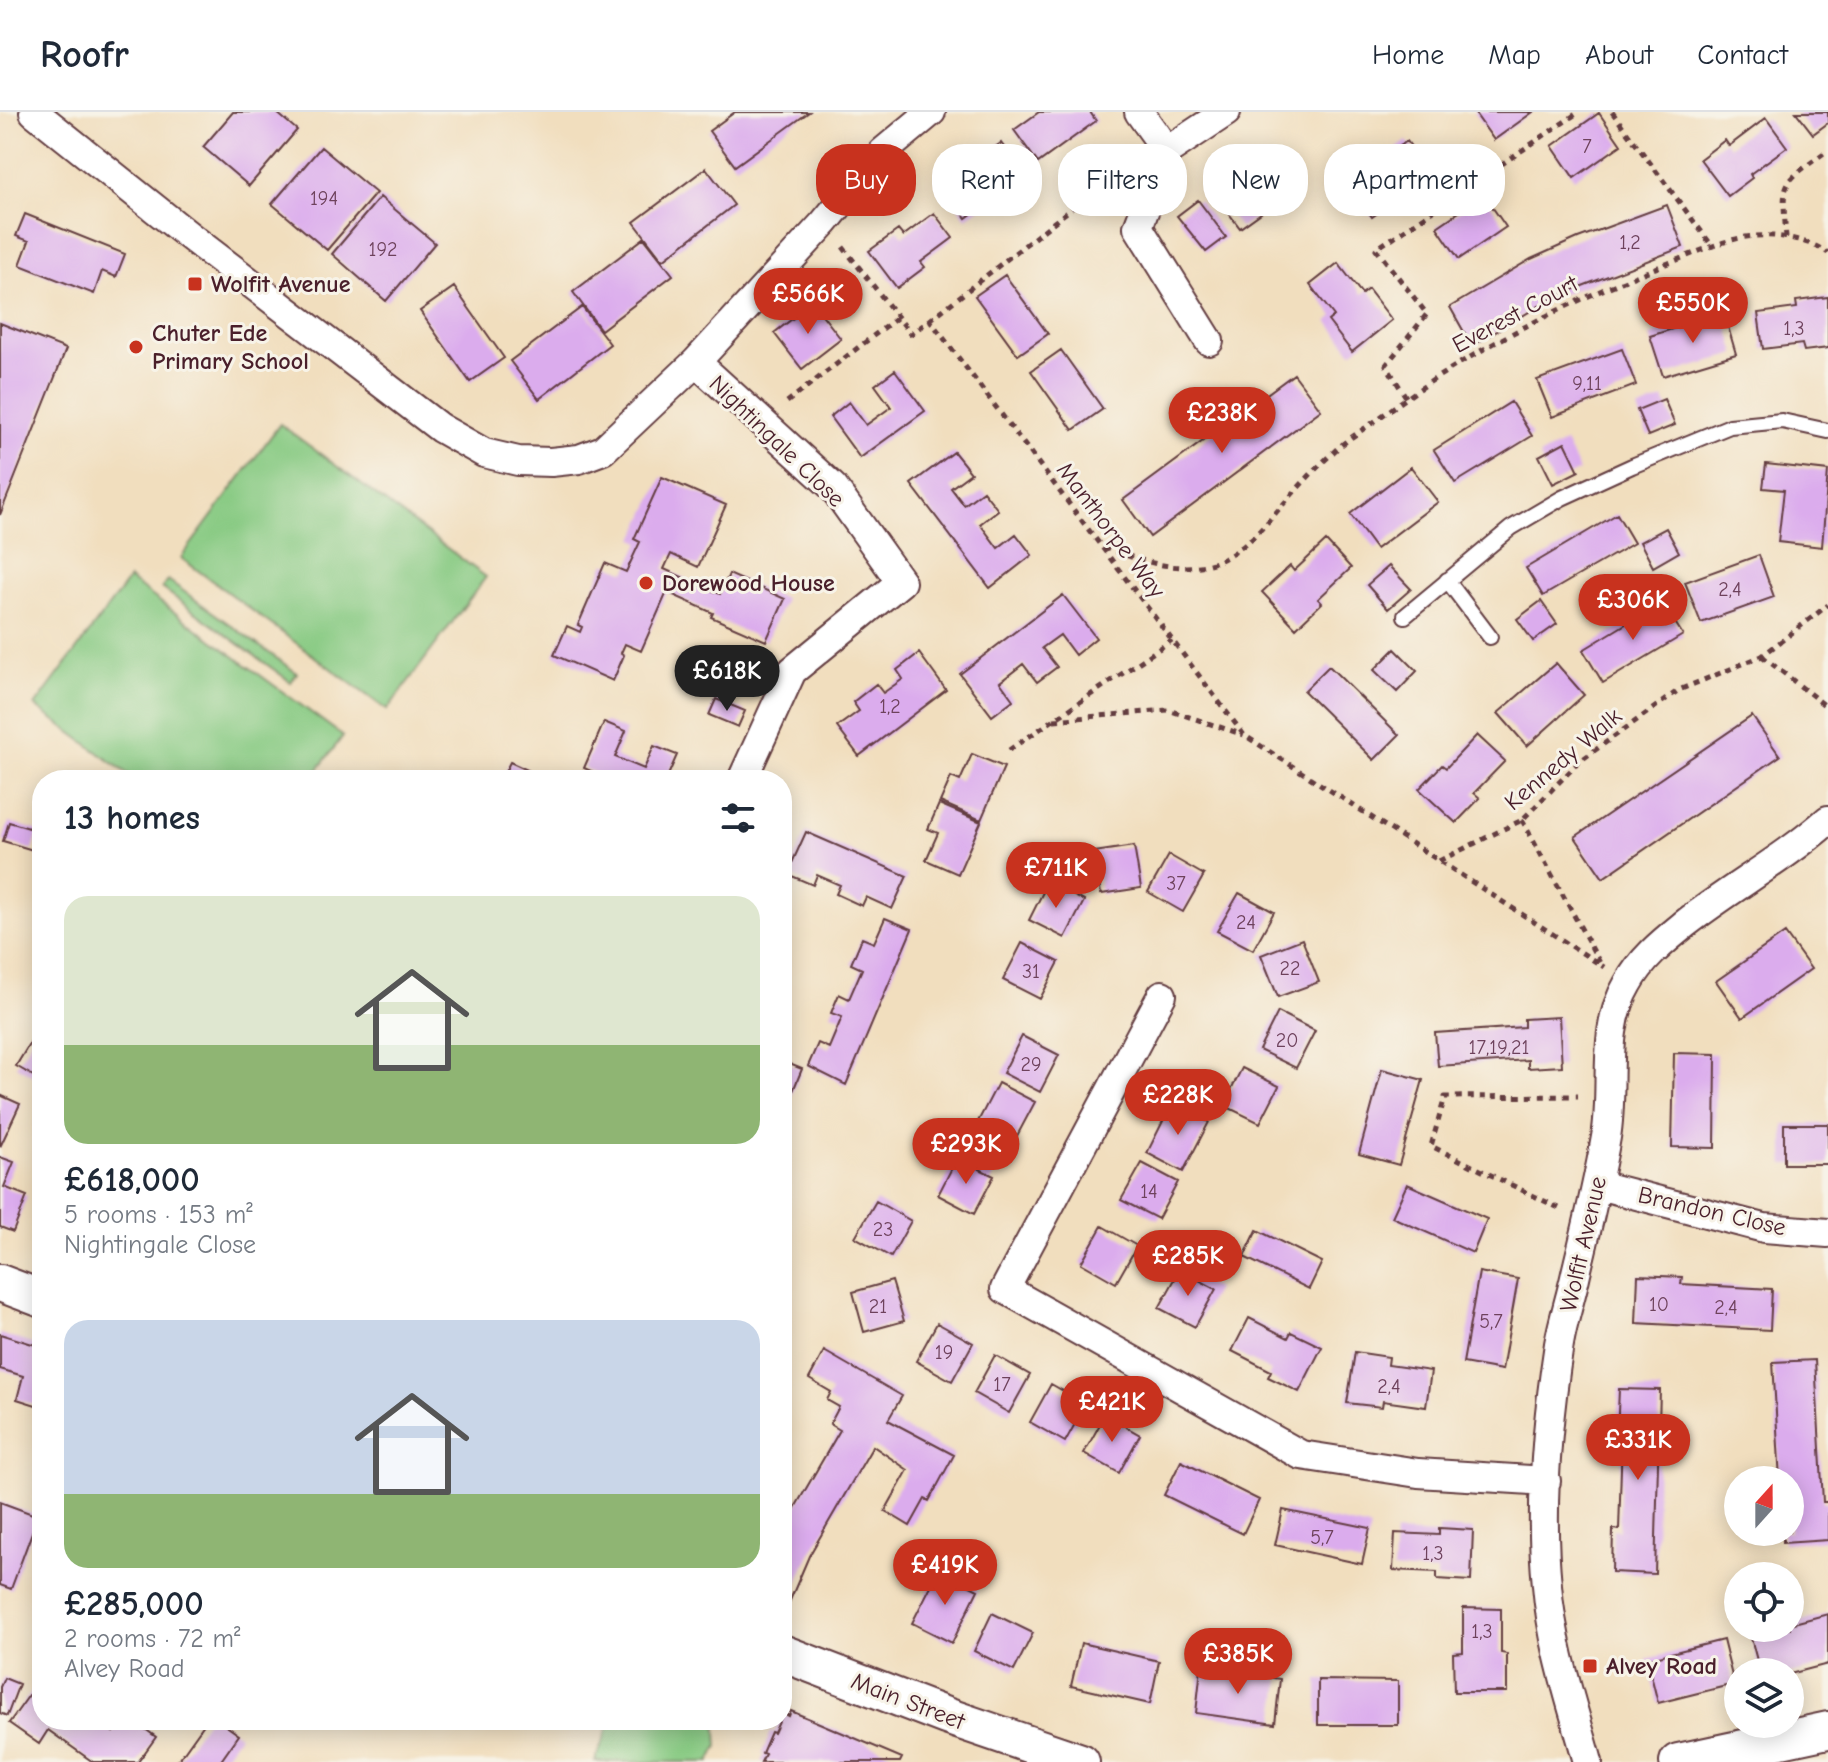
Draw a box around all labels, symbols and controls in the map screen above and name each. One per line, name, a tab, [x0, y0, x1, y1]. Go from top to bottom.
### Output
text: Roofr	[40, 33, 129, 77]
text: Home	[1372, 39, 1444, 71]
text: Map	[1488, 39, 1541, 71]
text: About	[1585, 39, 1653, 71]
text: Contact	[1697, 39, 1788, 71]
house number: 7	[1582, 135, 1592, 158]
chip: Buy	[816, 144, 916, 216]
chip: Rent	[932, 144, 1042, 216]
chip: Filters	[1058, 144, 1187, 216]
chip: New	[1203, 144, 1308, 216]
chip: Apartment	[1324, 144, 1505, 216]
house number: 194	[310, 187, 338, 210]
house number: 1,2	[1619, 231, 1641, 254]
house number: 192	[369, 238, 398, 261]
pin: £566K	[752, 268, 864, 336]
street label: Everest Court	[1447, 269, 1584, 359]
place label: Wolfit Avenue	[211, 270, 351, 298]
marker: Wolfit Avenue	[186, 275, 204, 293]
pin: £550K	[1637, 277, 1749, 345]
text: £566K	[772, 279, 844, 309]
text: £550K	[1656, 288, 1730, 318]
house number: 1,3	[1783, 317, 1805, 340]
place label: Chuter Ede Primary School	[152, 319, 309, 375]
marker: Chuter Ede Primary School	[127, 338, 145, 356]
street label: Nightingale Close	[704, 369, 850, 513]
house number: 9,11	[1572, 372, 1602, 395]
pin: £238K	[1166, 387, 1278, 455]
text: £238K	[1187, 398, 1257, 428]
street label: Manthorpe Way	[1051, 457, 1171, 604]
place label: Dorewood House	[662, 569, 835, 597]
marker: Dorewood House	[637, 574, 655, 592]
pin: £306K	[1577, 574, 1689, 642]
house number: 2,4	[1718, 578, 1742, 601]
text: £306K	[1596, 585, 1670, 615]
pin: £618K	[671, 645, 783, 713]
text: £618K	[693, 656, 761, 686]
house number: 1,2	[879, 695, 901, 718]
street label: Kennedy Walk	[1499, 702, 1627, 816]
icon: filters	[716, 796, 760, 840]
text: 13 homes	[64, 798, 200, 838]
pin: £711K	[1000, 842, 1112, 910]
text: £711K	[1024, 853, 1088, 883]
house number: 37	[1166, 872, 1186, 895]
house number: 24	[1236, 911, 1256, 934]
icon: home	[340, 948, 484, 1092]
house number: 22	[1280, 957, 1300, 980]
house number: 31	[1022, 960, 1040, 983]
house number: 20	[1276, 1029, 1298, 1052]
house number: 17,19,21	[1469, 1036, 1529, 1059]
house number: 29	[1020, 1053, 1042, 1076]
pin: £228K	[1122, 1069, 1234, 1137]
text: £228K	[1143, 1080, 1213, 1110]
pin: £293K	[910, 1118, 1022, 1186]
text: £293K	[930, 1129, 1002, 1159]
text: £618,000	[64, 1160, 200, 1200]
street label: Wolfit Avenue	[1554, 1174, 1612, 1314]
house number: 14	[1140, 1180, 1158, 1203]
street label: Brandon Close	[1635, 1180, 1789, 1242]
text: 5 rooms · 153 m²	[64, 1200, 253, 1230]
house number: 23	[873, 1218, 893, 1241]
text: Nightingale Close	[64, 1230, 256, 1260]
pin: £285K	[1132, 1230, 1244, 1298]
text: £285K	[1152, 1241, 1224, 1271]
house number: 10	[1649, 1293, 1669, 1316]
house number: 21	[869, 1295, 887, 1318]
house number: 2,4	[1714, 1296, 1738, 1319]
house number: 5,7	[1479, 1310, 1503, 1333]
house number: 19	[935, 1341, 953, 1364]
icon: home	[340, 1372, 484, 1516]
house number: 17	[993, 1373, 1011, 1396]
house number: 2,4	[1377, 1375, 1401, 1398]
pin: £421K	[1056, 1376, 1168, 1444]
text: £421K	[1078, 1387, 1146, 1417]
pin: £331K	[1582, 1414, 1694, 1482]
text: £331K	[1604, 1425, 1672, 1455]
north arrow	[1724, 1466, 1804, 1546]
map controls	[1724, 1466, 1804, 1738]
house number: 5,7	[1310, 1526, 1334, 1549]
pin: £419K	[889, 1539, 1001, 1607]
house number: 1,3	[1422, 1542, 1444, 1565]
text: £419K	[911, 1550, 979, 1580]
button: locate	[1724, 1562, 1804, 1642]
text: £285,000	[64, 1584, 204, 1624]
house number: 1,3	[1471, 1620, 1493, 1643]
text: 2 rooms · 72 m²	[64, 1624, 241, 1654]
pin: £385K	[1182, 1628, 1294, 1696]
text: £385K	[1202, 1639, 1274, 1669]
place label: Alvey Road	[1606, 1652, 1717, 1680]
text: Alvey Road	[64, 1654, 185, 1684]
marker: Alvey Road	[1581, 1657, 1599, 1675]
button: layers	[1724, 1658, 1804, 1738]
street label: Main Street	[847, 1667, 970, 1736]

